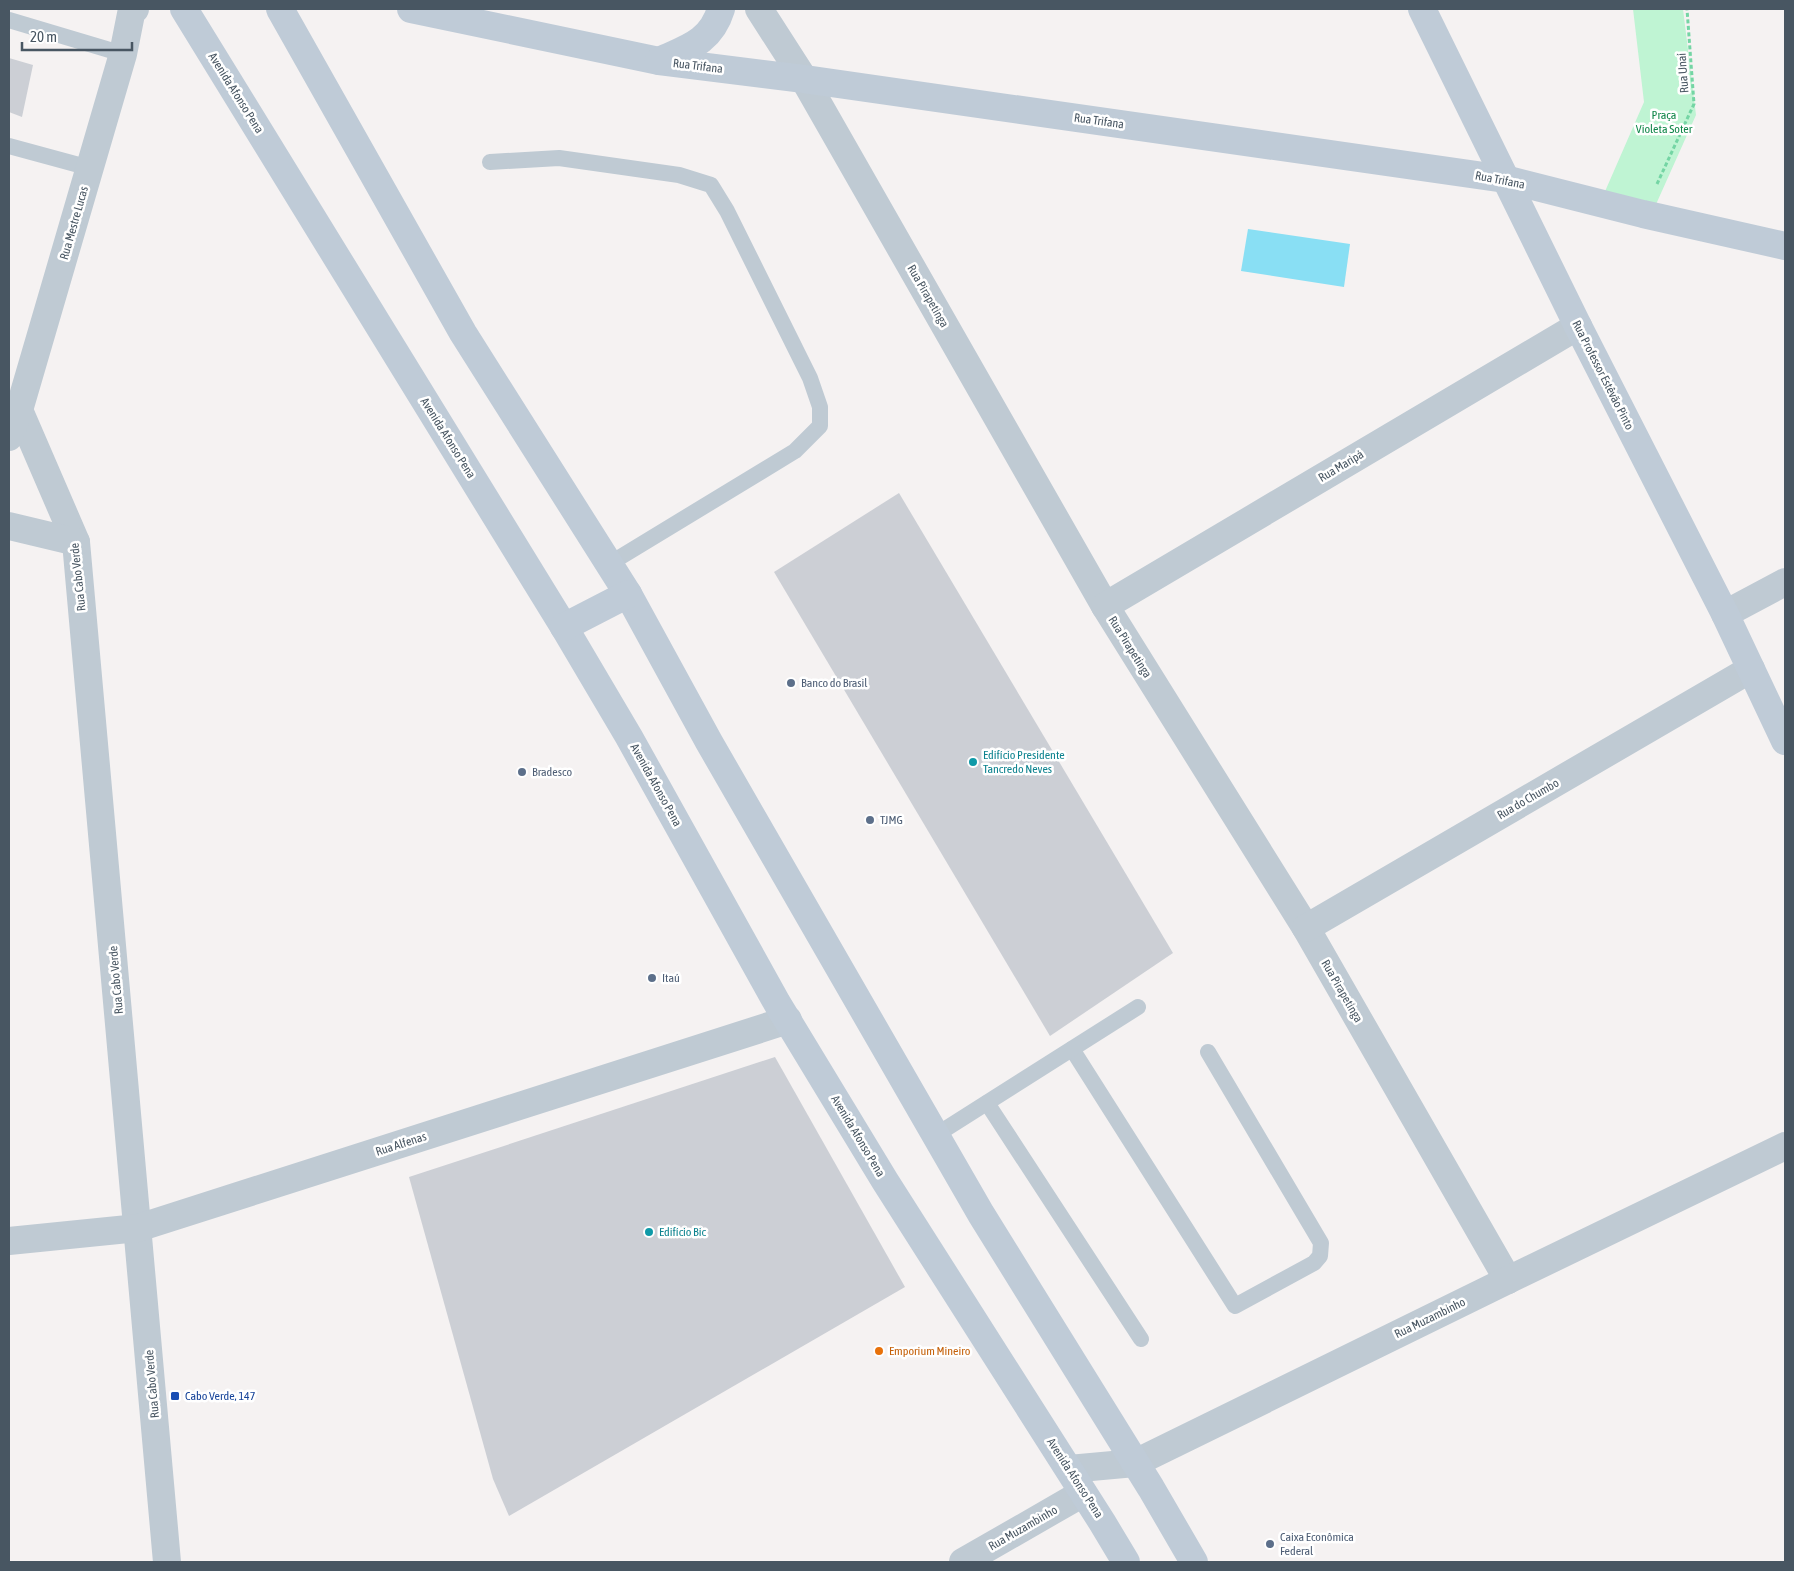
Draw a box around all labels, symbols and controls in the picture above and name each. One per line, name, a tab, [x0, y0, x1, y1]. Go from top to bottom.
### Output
scale bar	[22, 20, 132, 52]
text: 20 m	[30, 28, 57, 45]
street label: Avenida Afonso Pena	[206, 50, 266, 136]
street label: Rua Unaí	[1675, 52, 1691, 94]
street label: Rua Trifana	[672, 56, 724, 76]
park label: Praça Violeta Soter	[1636, 108, 1693, 136]
street label: Rua Trifana	[1073, 111, 1125, 131]
street label: Rua Trifana	[1474, 168, 1526, 192]
street label: Rua Mestre Lucas	[57, 185, 91, 261]
street label: Rua Pirapetinga	[904, 262, 952, 330]
street label: Rua Professor Estêvão Pinto	[1569, 318, 1637, 432]
street label: Avenida Afonso Pena	[418, 395, 478, 481]
street label: Rua Maripá	[1316, 447, 1366, 485]
street label: Rua Cabo Verde	[67, 542, 89, 612]
street label: Rua Pirapetinga	[1106, 614, 1154, 680]
place label: Banco do Brasil	[801, 676, 868, 690]
marker: Banco do Brasil	[785, 677, 797, 689]
street label: Avenida Afonso Pena	[627, 741, 685, 829]
place label: Edifício Presidente Tancredo Neves	[983, 748, 1065, 776]
marker: Edifício Presidente Tancredo Neves	[967, 756, 979, 768]
place label: Bradesco	[532, 765, 572, 779]
marker: Bradesco	[516, 766, 528, 778]
street label: Rua do Chumbo	[1495, 776, 1562, 822]
place label: TJMG	[880, 813, 903, 827]
marker: TJMG	[864, 814, 876, 826]
street label: Rua Cabo Verde	[106, 945, 126, 1015]
street label: Rua Pirapetinga	[1318, 957, 1366, 1025]
place label: Itaú	[662, 971, 680, 985]
marker: Itaú	[646, 972, 658, 984]
street label: Avenida Afonso Pena	[828, 1093, 888, 1179]
street label: Rua Alfenas	[374, 1129, 428, 1159]
place label: Edifício Bic	[659, 1225, 707, 1239]
marker: Edifício Bic	[643, 1226, 655, 1238]
street label: Rua Muzambinho	[1392, 1295, 1468, 1341]
place label: Emporium Mineiro	[889, 1344, 971, 1358]
marker: Emporium Mineiro	[873, 1345, 885, 1357]
street label: Rua Cabo Verde	[142, 1349, 162, 1419]
place label: Cabo Verde, 147	[185, 1389, 256, 1403]
marker: Cabo Verde, 147	[169, 1390, 181, 1402]
street label: Avenida Afonso Pena	[1044, 1435, 1106, 1521]
street label: Rua Muzambinho	[986, 1502, 1060, 1553]
place label: Caixa Econômica Federal	[1280, 1530, 1354, 1558]
marker: Caixa Econômica Federal	[1264, 1538, 1276, 1550]

